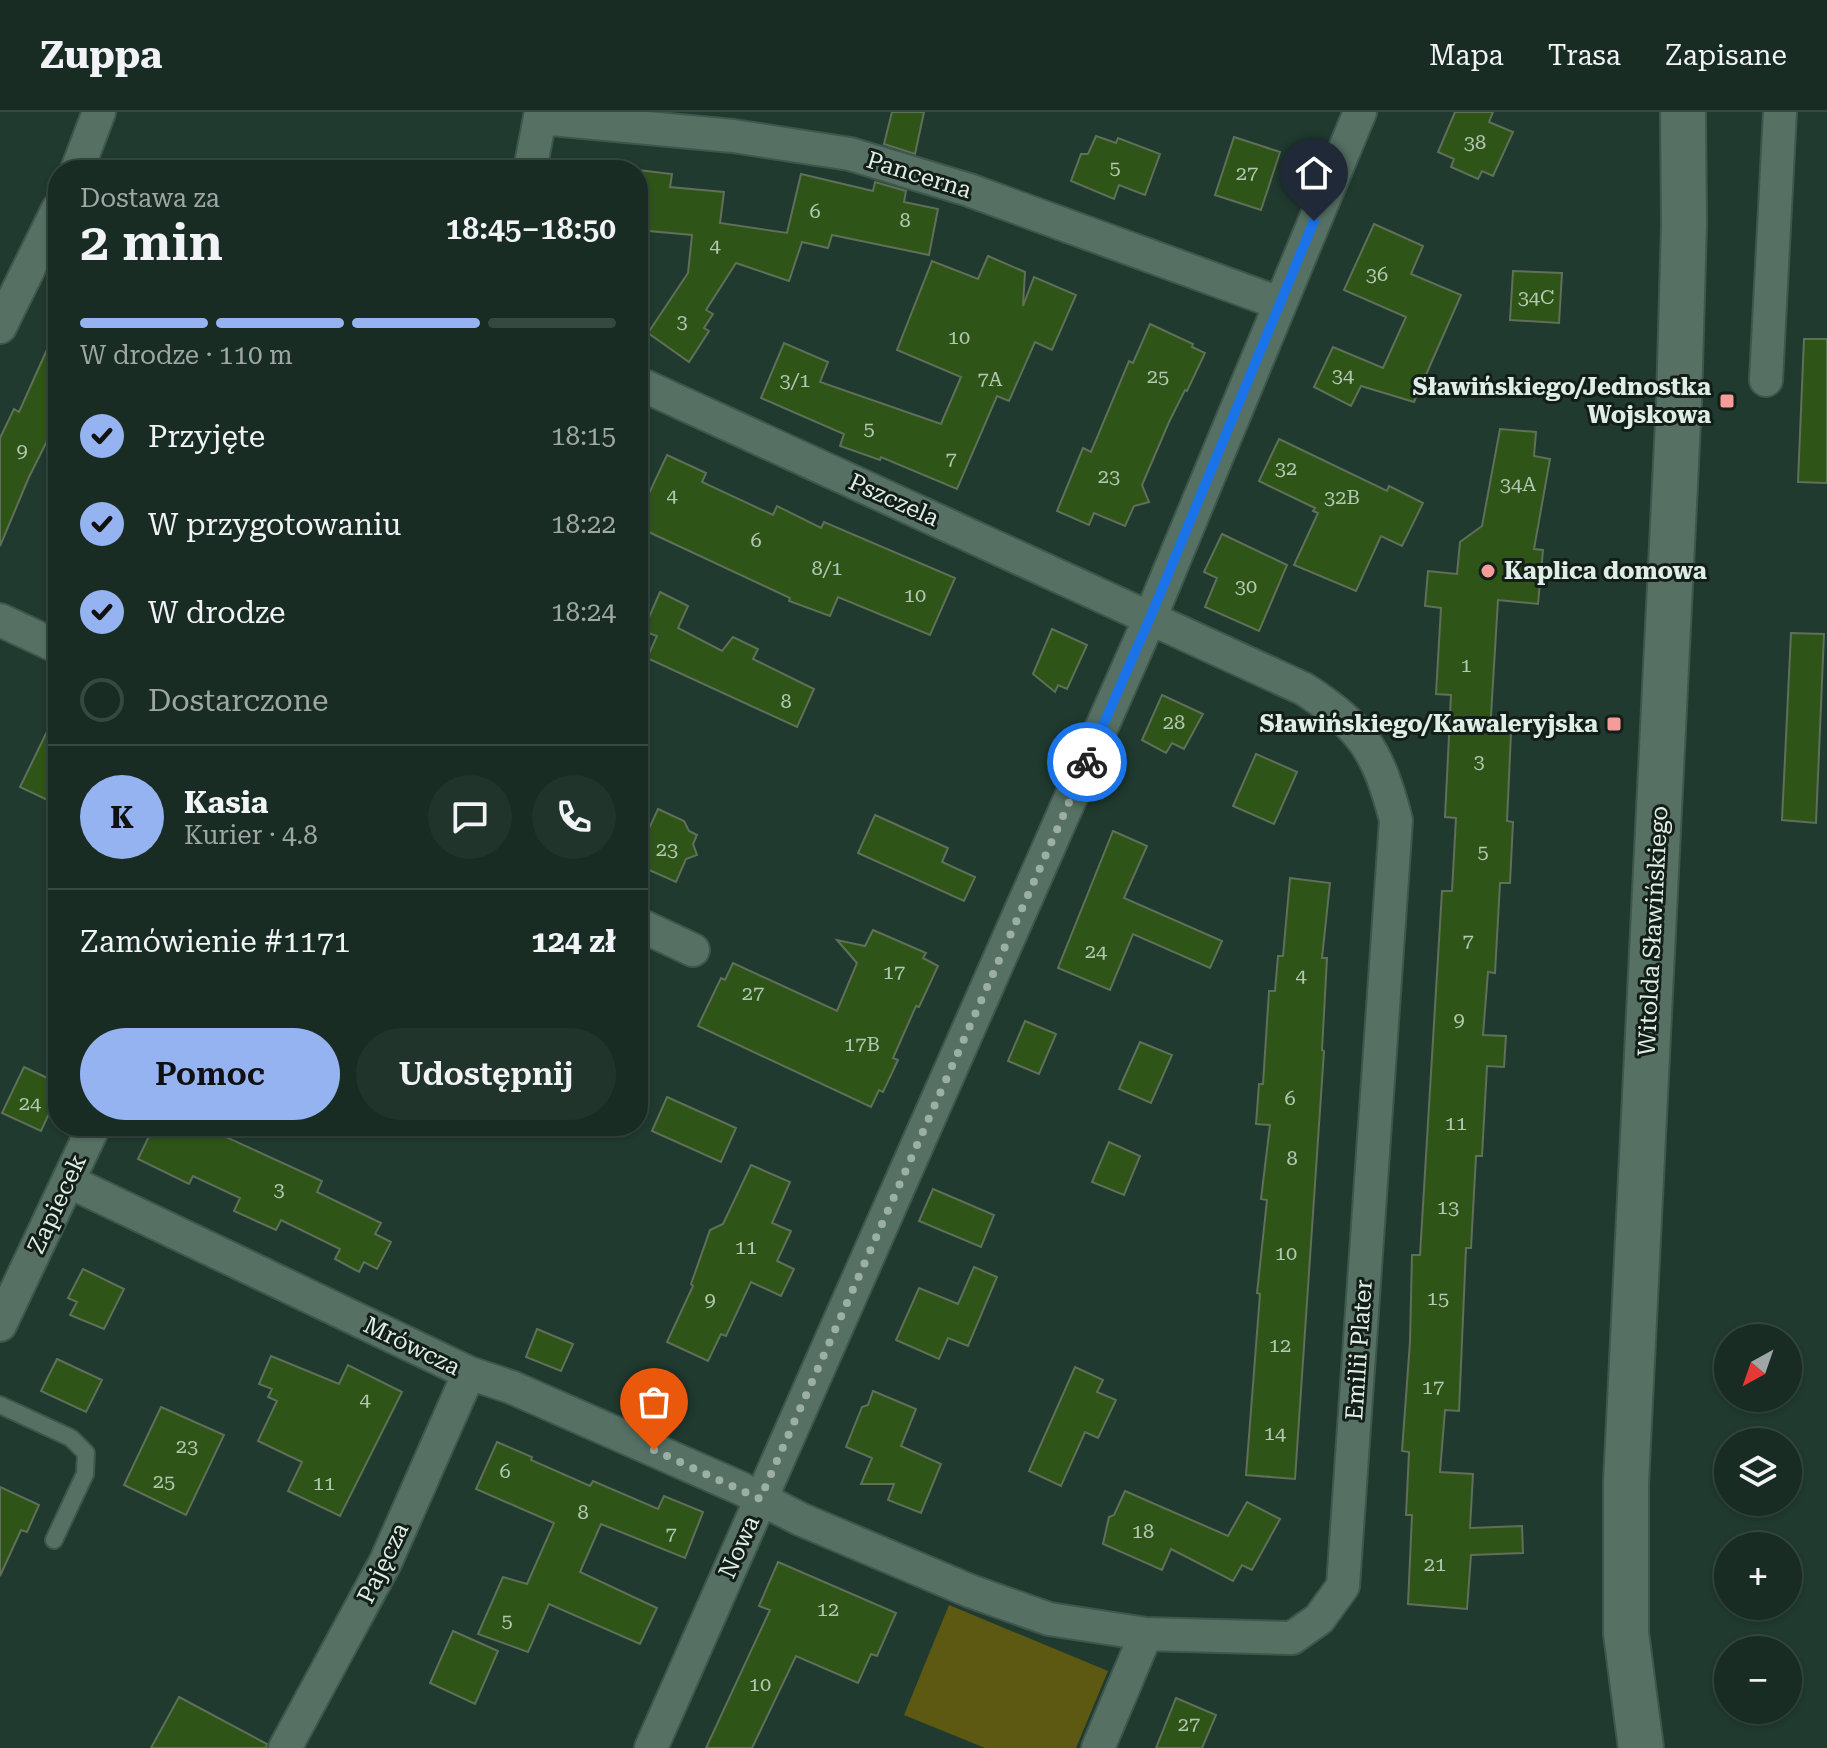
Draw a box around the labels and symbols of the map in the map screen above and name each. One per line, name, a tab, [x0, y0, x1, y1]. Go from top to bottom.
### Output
house number: 38	[1464, 130, 1486, 154]
pin	[1280, 139, 1348, 221]
street label: Pancerna	[863, 146, 975, 204]
house number: 5	[1109, 155, 1121, 179]
house number: 27	[1236, 161, 1258, 185]
house number: 6	[809, 199, 821, 223]
house number: 8	[899, 208, 911, 232]
house number: 4	[709, 233, 721, 257]
house number: 36	[1366, 262, 1388, 286]
house number: 34C	[1518, 285, 1554, 309]
house number: 3	[676, 309, 688, 333]
house number: 10	[948, 325, 970, 349]
house number: 34	[1332, 363, 1355, 387]
house number: 25	[1147, 364, 1169, 388]
house number: 7A	[977, 367, 1003, 391]
house number: 3/1	[780, 368, 810, 392]
place label: Sławińskiego/Jednostka Wojskowa	[1413, 373, 1711, 429]
marker: Sławińskiego/Jednostka Wojskowa	[1718, 392, 1736, 410]
house number: 5	[863, 416, 875, 440]
house number: 9	[16, 438, 28, 462]
house number: 7	[945, 447, 957, 471]
house number: 32	[1275, 456, 1297, 480]
house number: 23	[1098, 464, 1120, 488]
street label: Pszczela	[845, 468, 943, 532]
house number: 34A	[1500, 472, 1536, 496]
house number: 4	[666, 483, 678, 507]
house number: 32B	[1324, 485, 1360, 509]
house number: 6	[750, 528, 762, 552]
house number: 8/1	[812, 556, 842, 580]
place label: Kaplica domowa	[1504, 557, 1707, 585]
marker: Kaplica domowa	[1479, 562, 1497, 580]
house number: 30	[1235, 574, 1257, 598]
house number: 10	[904, 583, 926, 607]
house number: 1	[1460, 653, 1472, 677]
house number: 8	[780, 689, 792, 713]
house number: 28	[1163, 710, 1185, 734]
place label: Sławińskiego/Kawaleryjska	[1260, 710, 1598, 738]
marker: Sławińskiego/Kawaleryjska	[1605, 715, 1623, 733]
courier	[1047, 722, 1127, 802]
house number: 3	[1473, 749, 1485, 773]
street label: Witolda Sławińskiego	[1632, 805, 1674, 1057]
house number: 23	[656, 837, 678, 861]
house number: 5	[1477, 839, 1489, 863]
house number: 7	[1462, 929, 1474, 953]
house number: 24	[1085, 939, 1108, 963]
house number: 17	[883, 960, 905, 984]
house number: 4	[1295, 963, 1307, 987]
house number: 27	[742, 981, 764, 1005]
house number: 9	[1453, 1007, 1465, 1031]
house number: 17B	[844, 1032, 880, 1056]
house number: 6	[1284, 1086, 1296, 1110]
house number: 24	[19, 1091, 42, 1115]
house number: 11	[1445, 1111, 1467, 1135]
house number: 8	[1286, 1146, 1298, 1170]
street label: Zapiecek	[22, 1150, 92, 1258]
house number: 3	[273, 1177, 285, 1201]
house number: 13	[1437, 1195, 1459, 1219]
house number: 11	[735, 1235, 757, 1259]
house number: 10	[1275, 1241, 1297, 1265]
street label: Emilii Plater	[1340, 1279, 1378, 1421]
house number: 15	[1427, 1286, 1449, 1310]
house number: 9	[704, 1287, 716, 1311]
street label: Mrówcza	[359, 1311, 465, 1381]
north arrow	[1714, 1324, 1802, 1412]
house number: 12	[1269, 1333, 1291, 1357]
pin	[620, 1368, 688, 1450]
house number: 17	[1422, 1375, 1444, 1399]
house number: 4	[359, 1387, 371, 1411]
house number: 14	[1264, 1421, 1287, 1445]
house number: 23	[176, 1434, 198, 1458]
house number: 6	[499, 1459, 511, 1483]
house number: 25	[153, 1469, 175, 1493]
house number: 11	[313, 1471, 335, 1495]
house number: 8	[577, 1500, 589, 1524]
street label: Nowa	[713, 1511, 765, 1583]
street label: Pajęcza	[352, 1518, 414, 1608]
house number: 18	[1132, 1519, 1154, 1543]
house number: 7	[665, 1522, 677, 1546]
house number: 21	[1424, 1552, 1446, 1576]
house number: 12	[817, 1597, 839, 1621]
house number: 5	[501, 1608, 513, 1632]
house number: 10	[749, 1672, 771, 1696]
house number: 27	[1178, 1712, 1200, 1736]

